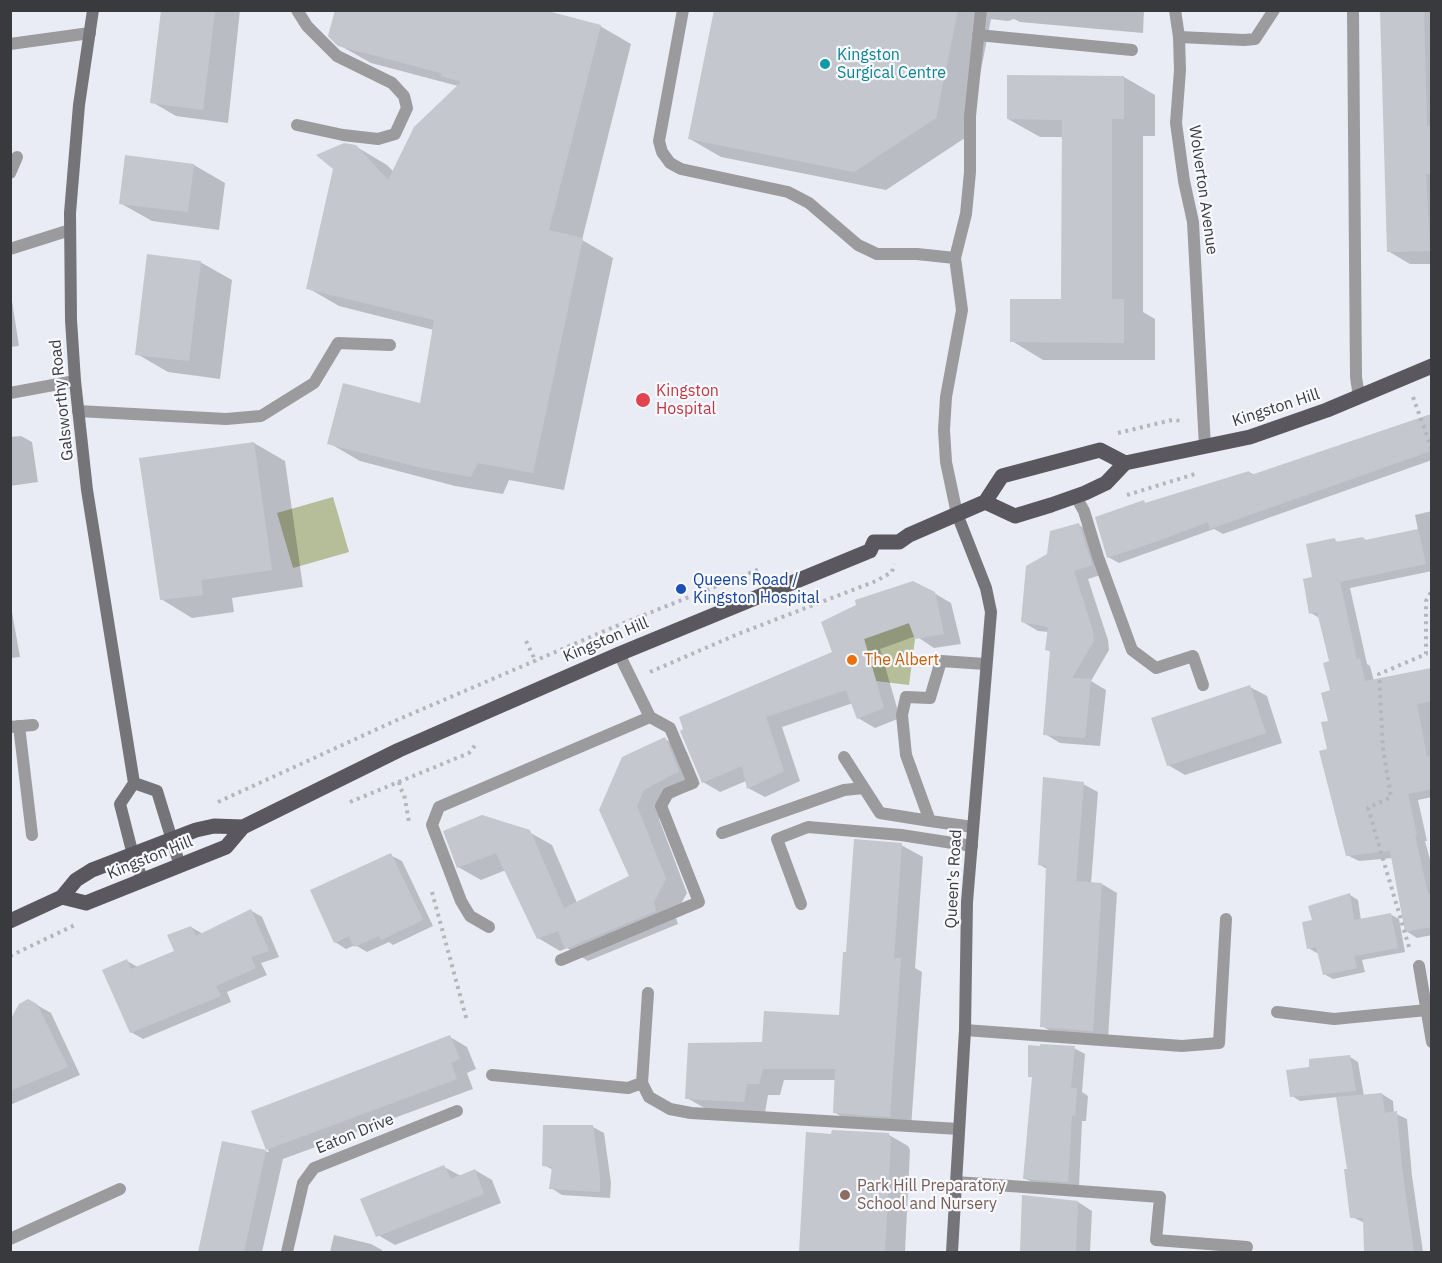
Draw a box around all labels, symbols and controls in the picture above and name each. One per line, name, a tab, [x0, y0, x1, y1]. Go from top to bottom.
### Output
place label: Kingston Surgical Centre	[837, 45, 946, 83]
marker: Kingston Surgical Centre	[818, 57, 832, 71]
street label: Wolverton Avenue	[1184, 124, 1222, 256]
street label: Galsworthy Road	[46, 338, 78, 462]
place label: Kingston Hospital	[656, 381, 719, 419]
street label: Kingston Hill	[1230, 385, 1322, 431]
marker: Kingston Hospital	[634, 391, 652, 409]
place label: Queens Road / Kingston Hospital	[693, 570, 820, 608]
marker: Queens Road / Kingston Hospital	[674, 582, 688, 596]
street label: Kingston Hill	[561, 613, 651, 667]
place label: The Albert	[864, 650, 939, 670]
marker: The Albert	[845, 653, 859, 667]
street label: Queen's Road	[942, 829, 966, 929]
street label: Kingston Hill	[104, 832, 196, 884]
street label: Eaton Drive	[313, 1110, 397, 1158]
place label: Park Hill Preparatory School and Nursery	[857, 1176, 1006, 1214]
marker: Park Hill Preparatory School and Nursery	[838, 1188, 852, 1202]

